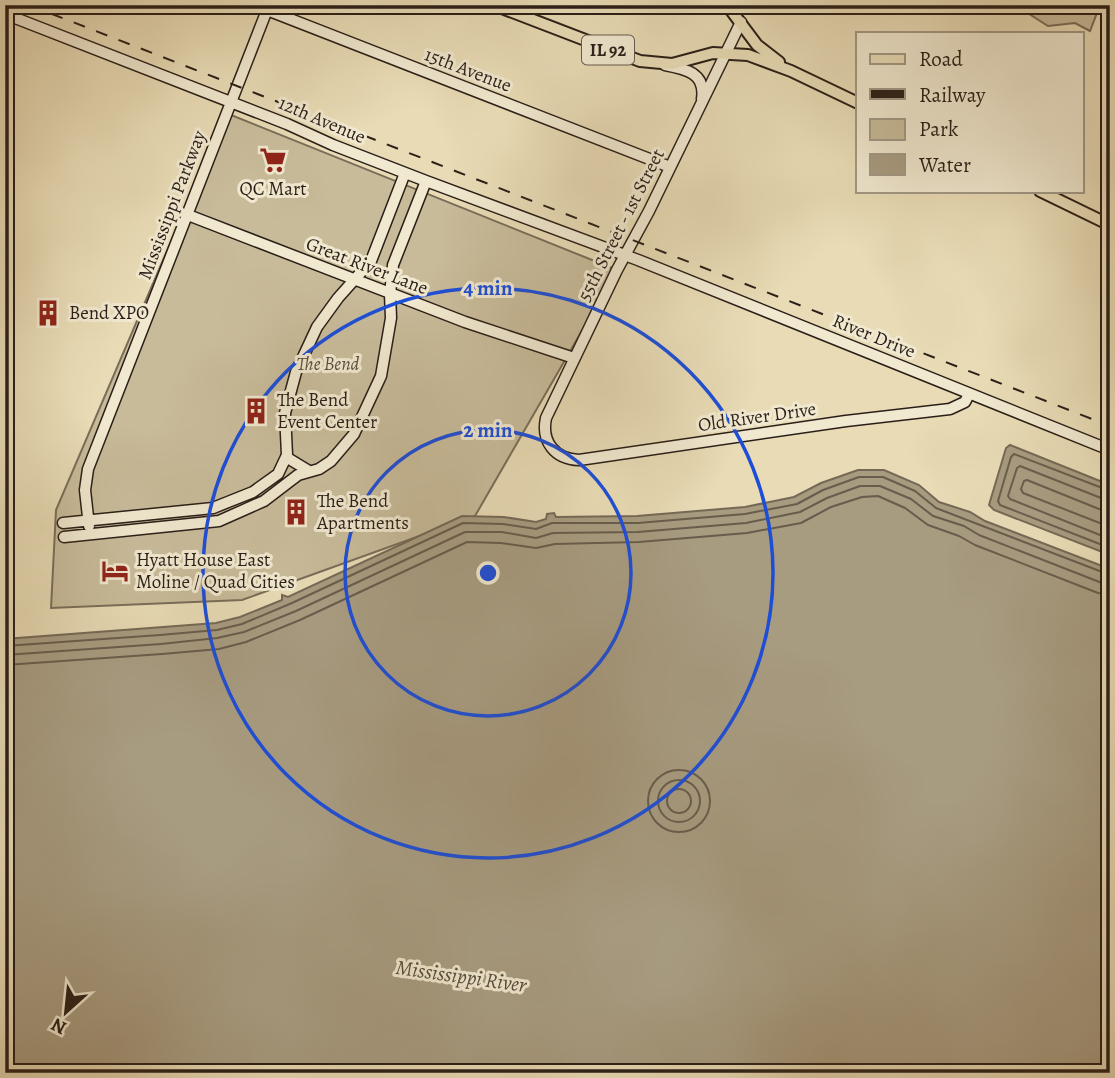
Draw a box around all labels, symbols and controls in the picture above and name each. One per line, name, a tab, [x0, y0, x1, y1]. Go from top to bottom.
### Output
legend	[856, 32, 1084, 192]
road number: IL 92	[582, 36, 634, 64]
street label: 15th Avenue	[421, 41, 515, 99]
text: Road	[919, 45, 963, 73]
text: Railway	[919, 81, 986, 109]
street label: 12th Avenue	[274, 90, 370, 150]
text: Park	[919, 115, 959, 143]
street label: Mississippi Parkway	[132, 126, 213, 283]
street label: 55th Street - 1st Street	[571, 144, 671, 306]
supermarket icon: QC Mart	[258, 145, 288, 175]
text: Water	[918, 151, 971, 179]
place label: QC Mart	[239, 176, 307, 202]
street label: Great River Lane	[302, 231, 432, 301]
text: 4 min	[463, 274, 513, 302]
building icon: Bend XPO	[33, 298, 63, 328]
place label: Bend XPO	[69, 300, 149, 326]
street label: River Drive	[829, 308, 919, 364]
park label: The Bend	[297, 351, 360, 377]
place label: The Bend Event Center	[277, 387, 377, 435]
building icon: The Bend Event Center	[241, 396, 271, 426]
street label: Old River Drive	[696, 396, 818, 438]
text: 2 min	[463, 416, 513, 444]
place label: The Bend Apartments	[316, 488, 409, 536]
building icon: The Bend Apartments	[281, 497, 311, 527]
place label: Hyatt House East Moline / Quad Cities	[136, 547, 295, 595]
hotel icon: Hyatt House East Moline / Quad Cities	[100, 556, 130, 586]
centre of rings	[476, 561, 500, 585]
water label: Mississippi River	[394, 953, 529, 999]
north arrow	[32, 976, 102, 1046]
text: N	[47, 1011, 71, 1041]

